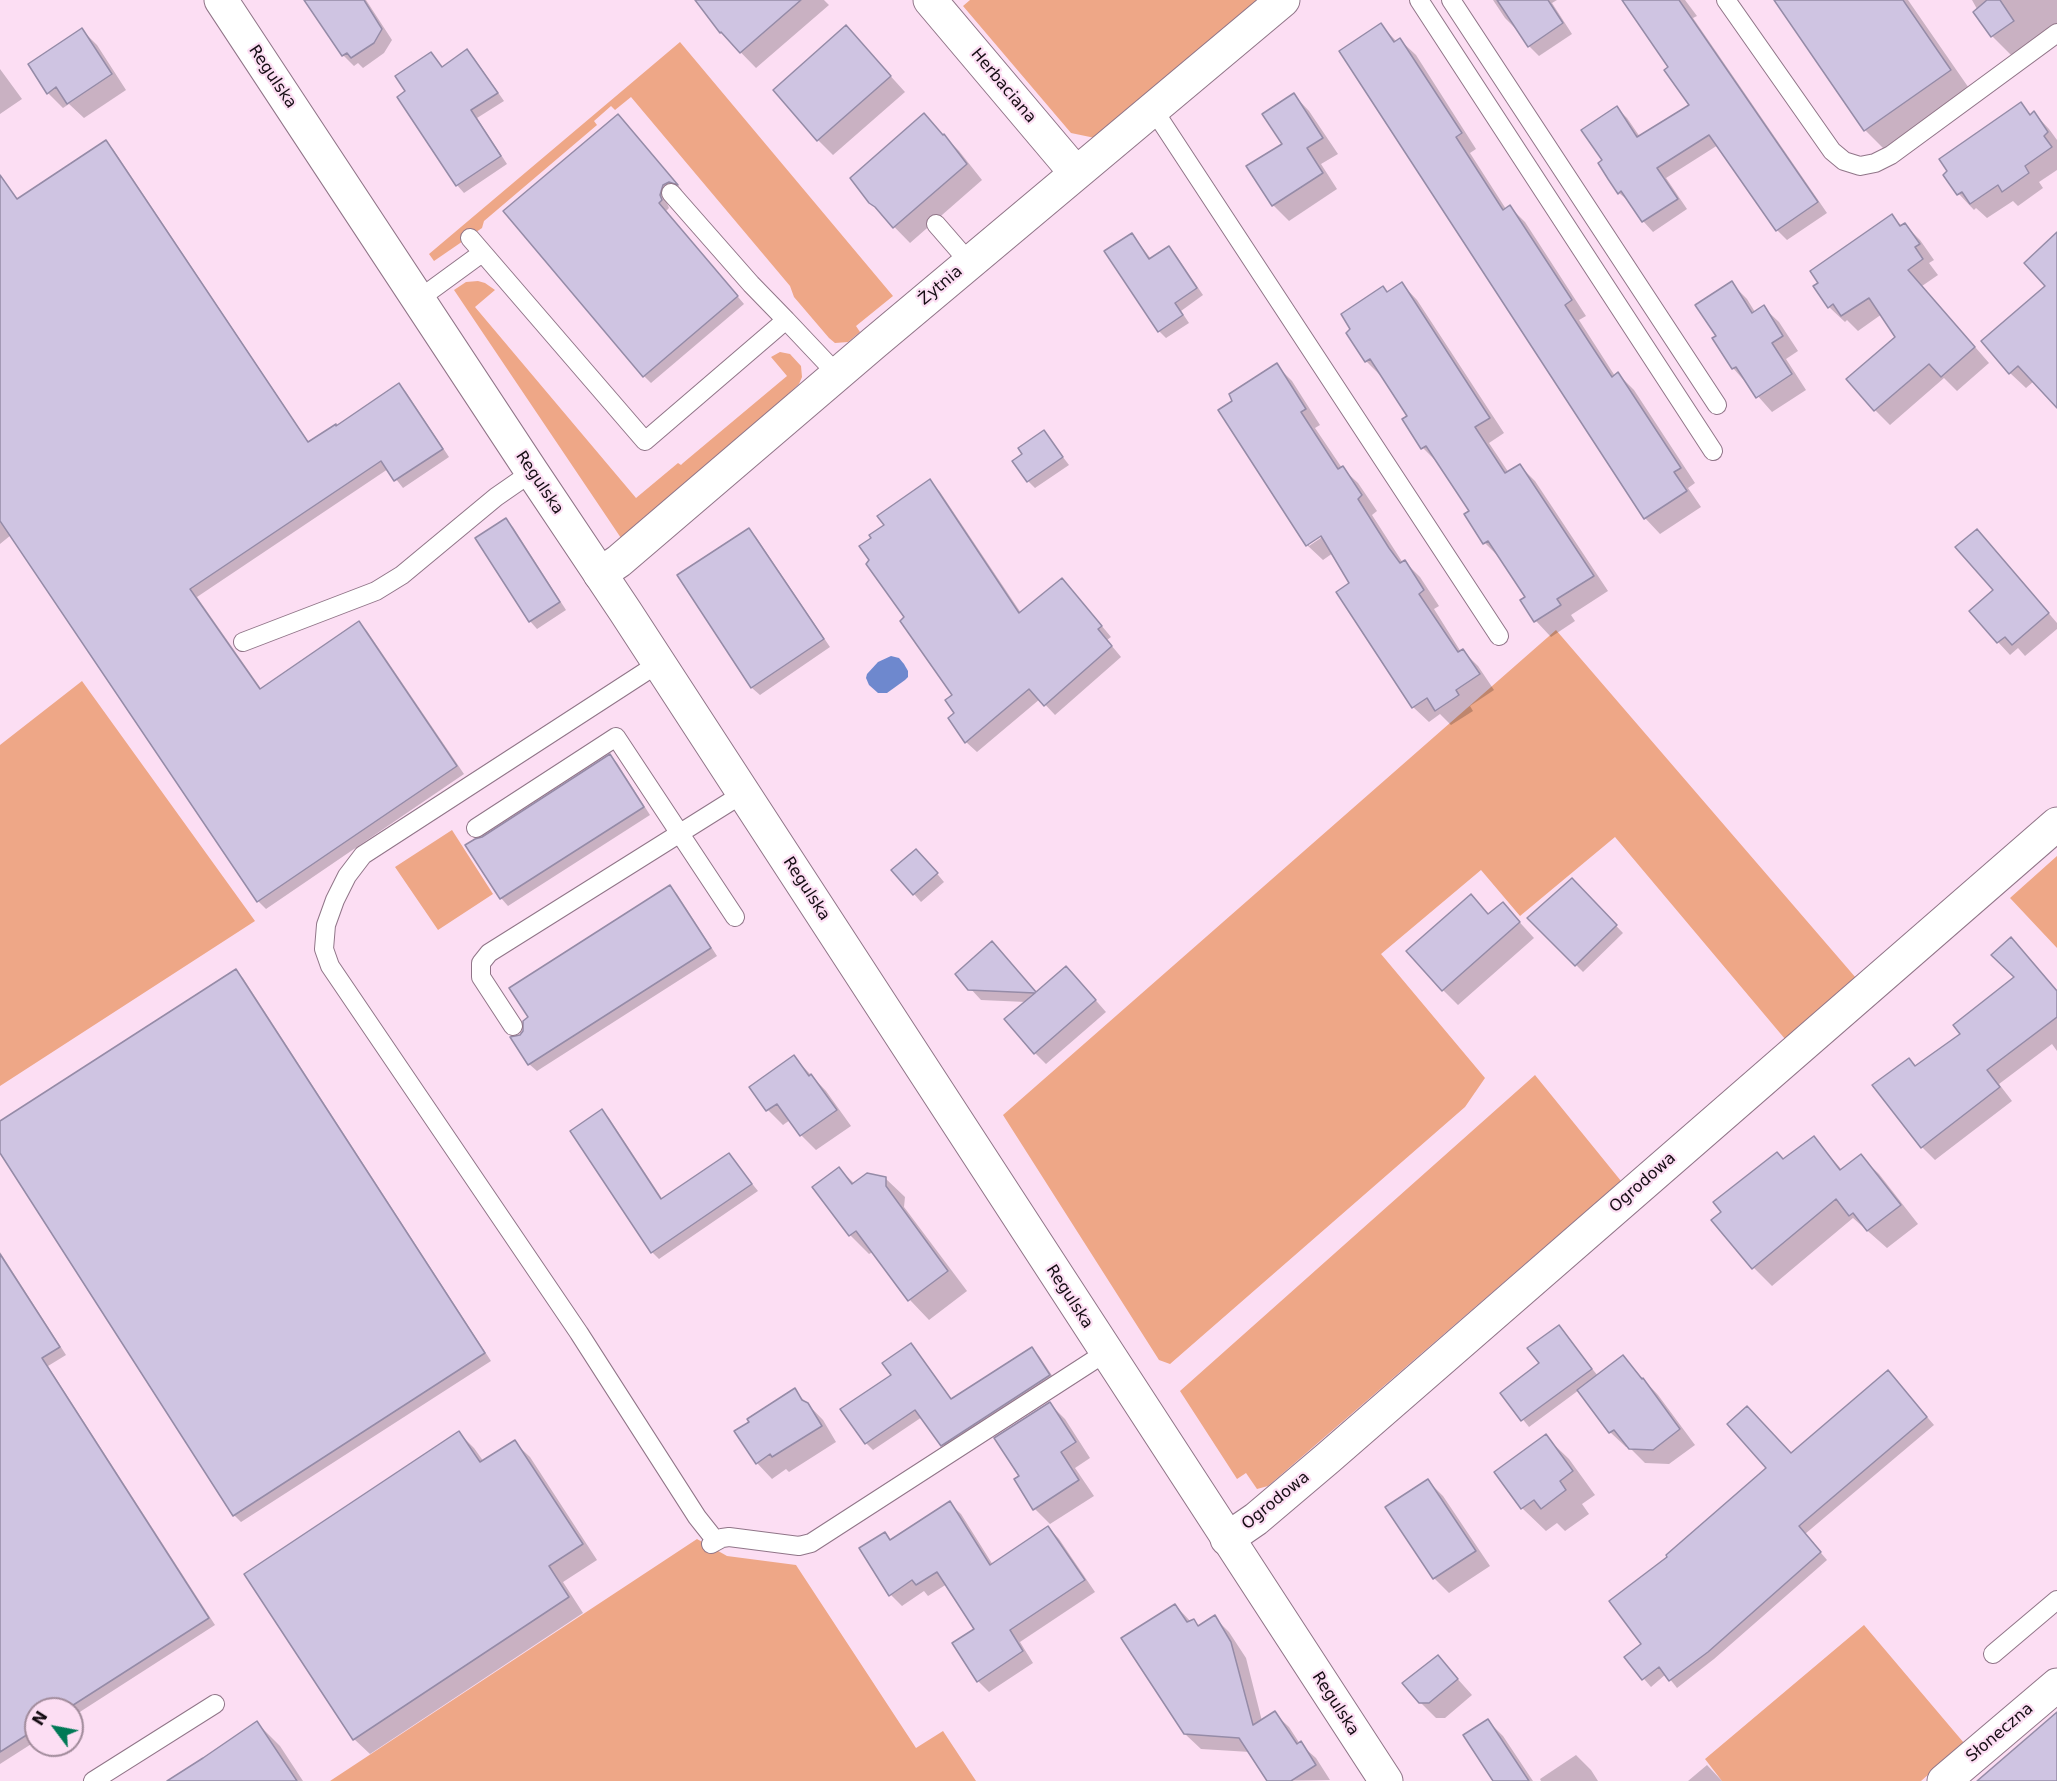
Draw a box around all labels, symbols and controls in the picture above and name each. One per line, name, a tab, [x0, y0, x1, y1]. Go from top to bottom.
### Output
street label: Regulska	[244, 42, 300, 112]
street label: Herbaciana	[966, 45, 1040, 127]
street label: Żytnia	[915, 262, 967, 310]
street label: Regulska	[511, 448, 567, 518]
street label: Regulska	[778, 854, 834, 924]
street label: Ogrodowa	[1606, 1149, 1680, 1217]
street label: Regulska	[1041, 1262, 1097, 1332]
street label: Ogrodowa	[1238, 1468, 1314, 1534]
street label: Regulska	[1307, 1669, 1363, 1739]
north arrow	[24, 1697, 84, 1757]
street label: Słoneczna	[1963, 1699, 2037, 1767]
text: N	[28, 1708, 52, 1729]

